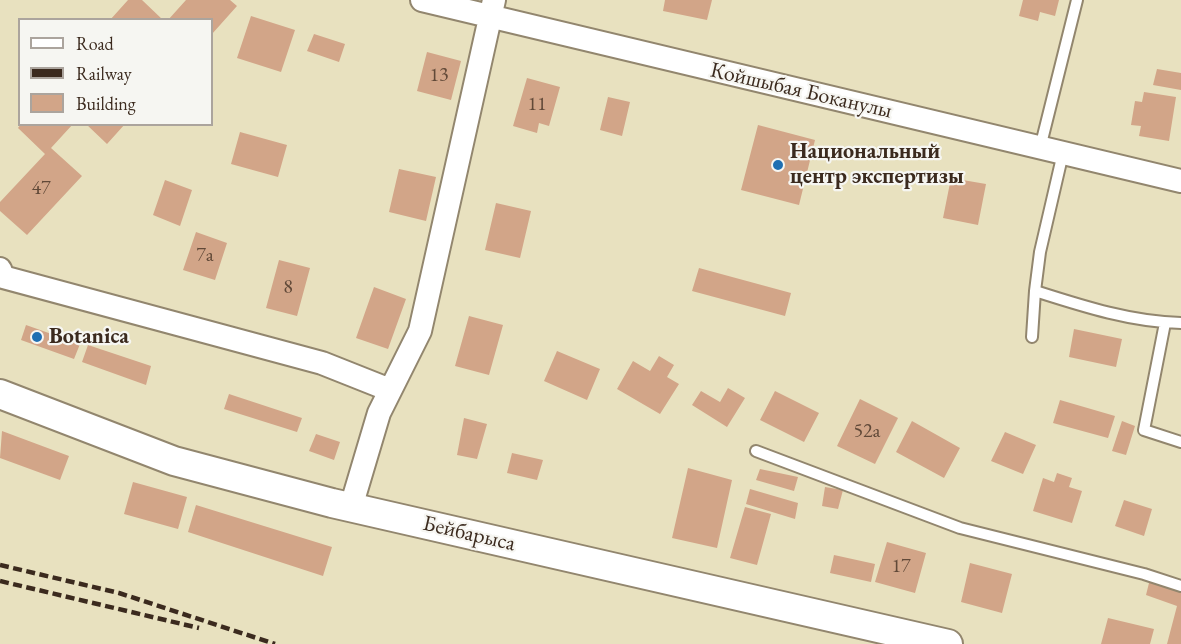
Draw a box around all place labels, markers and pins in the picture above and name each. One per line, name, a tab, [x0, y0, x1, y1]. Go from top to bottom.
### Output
place label: Национальный центр экспертизы	[790, 139, 964, 190]
marker: Национальный центр экспертизы	[771, 158, 785, 172]
place label: Botanica	[49, 324, 129, 350]
marker: Botanica	[30, 330, 44, 344]

